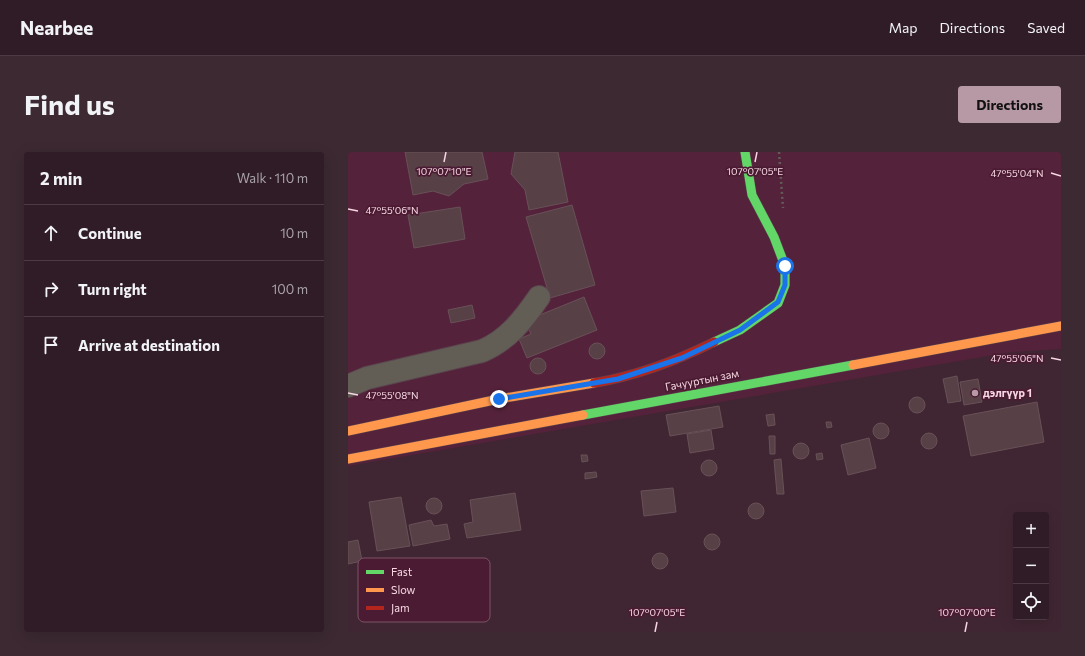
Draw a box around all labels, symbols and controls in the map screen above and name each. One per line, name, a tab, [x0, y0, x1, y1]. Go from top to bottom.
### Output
text: Nearbee	[20, 16, 93, 39]
text: Map	[889, 19, 918, 36]
text: Directions	[940, 19, 1005, 36]
text: Saved	[1027, 19, 1065, 36]
button: Directions	[958, 86, 1061, 123]
text: Find us	[24, 87, 115, 121]
text: 107°07'10"E	[416, 165, 472, 177]
text: 107°07'05"E	[727, 165, 783, 177]
text: 47°55'04"N	[990, 167, 1044, 179]
text: 2 min	[40, 168, 82, 189]
text: Walk · 110 m	[237, 170, 308, 186]
text: 47°55'06"N	[365, 204, 419, 216]
icon: ahead	[40, 222, 62, 244]
text: Continue	[78, 224, 142, 242]
text: 10 m	[280, 225, 308, 241]
route start	[776, 257, 794, 275]
icon: right	[40, 278, 62, 300]
text: Turn right	[78, 280, 147, 298]
text: 100 m	[272, 281, 308, 297]
icon: arrive	[40, 334, 62, 356]
text: Arrive at destination	[78, 336, 220, 354]
text: 47°55'06"N	[990, 352, 1044, 364]
street label: Гачууртын зам	[664, 366, 740, 393]
place label: дэлгүүр 1	[983, 386, 1032, 399]
marker: дэлгүүр 1	[970, 388, 980, 398]
text: 47°55'08"N	[365, 389, 419, 401]
route end	[490, 390, 508, 408]
map controls	[1013, 512, 1049, 620]
button: +	[1013, 512, 1049, 548]
button: −	[1013, 548, 1049, 584]
legend	[358, 558, 490, 622]
text: Fast	[391, 565, 413, 578]
text: Slow	[391, 583, 416, 596]
button: locate	[1013, 584, 1049, 620]
text: Jam	[391, 601, 410, 615]
text: 107°07'05"E	[629, 606, 685, 618]
text: 107°07'00"E	[938, 606, 996, 618]

